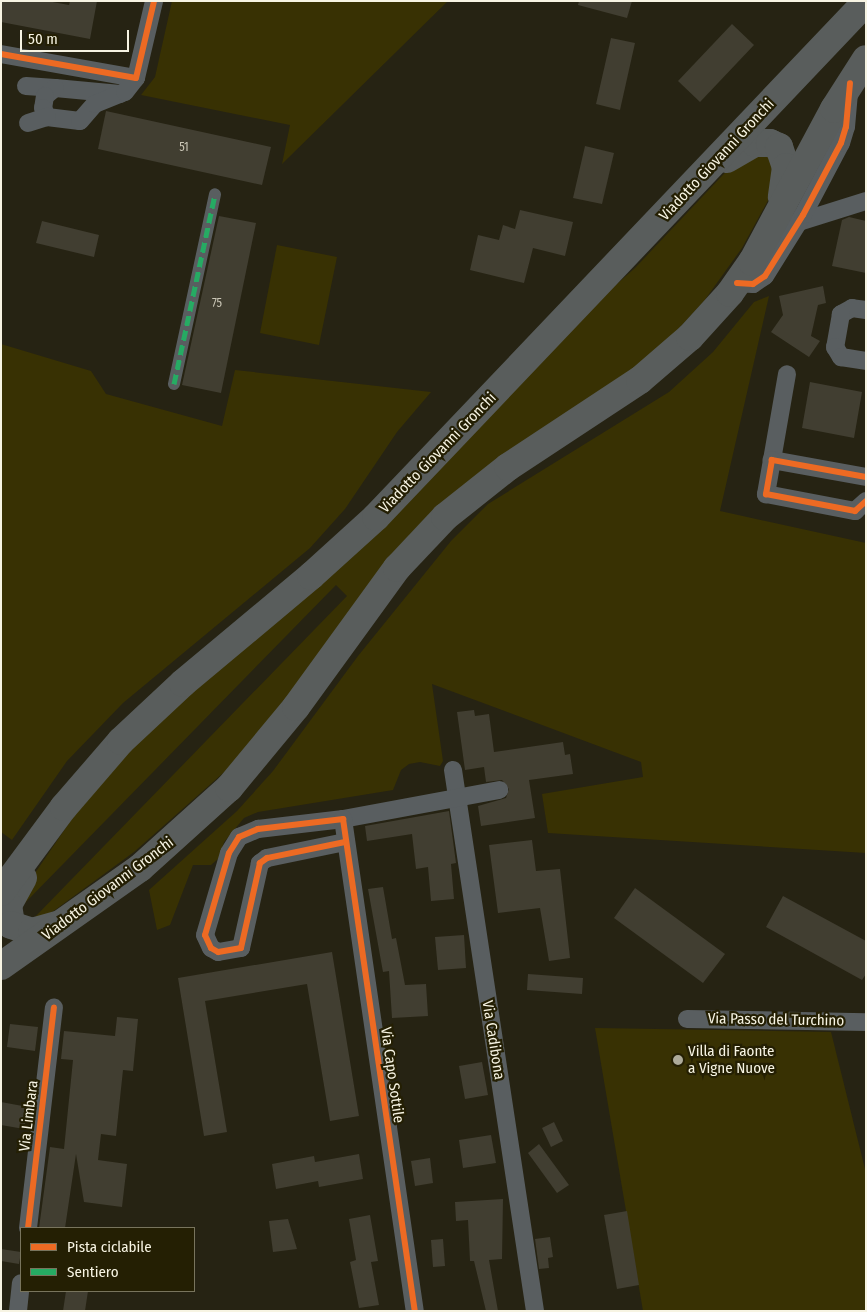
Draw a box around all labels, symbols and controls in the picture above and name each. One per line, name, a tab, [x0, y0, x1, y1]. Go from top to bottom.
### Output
scale bar	[22, 20, 131, 52]
text: 50 m	[28, 30, 58, 48]
street label: Viadotto Giovanni Gronchi	[656, 95, 778, 225]
house number: 51	[179, 141, 189, 155]
house number: 75	[212, 297, 222, 311]
street label: Viadotto Giovanni Gronchi	[376, 389, 500, 517]
street label: Viadotto Giovanni Gronchi	[39, 834, 177, 944]
street label: Via Cadibona	[478, 999, 508, 1081]
street label: Via Passo del Turchino	[708, 1010, 844, 1030]
street label: Via Capo Sottile	[376, 1026, 408, 1124]
place label: Villa di Faonte a Vigne Nuove	[688, 1042, 775, 1077]
marker: Villa di Faonte a Vigne Nuove	[672, 1054, 684, 1066]
street label: Via Limbara	[16, 1079, 42, 1153]
legend	[20, 1227, 195, 1292]
text: Pista ciclabile	[67, 1238, 152, 1256]
text: Sentiero	[67, 1263, 119, 1281]

